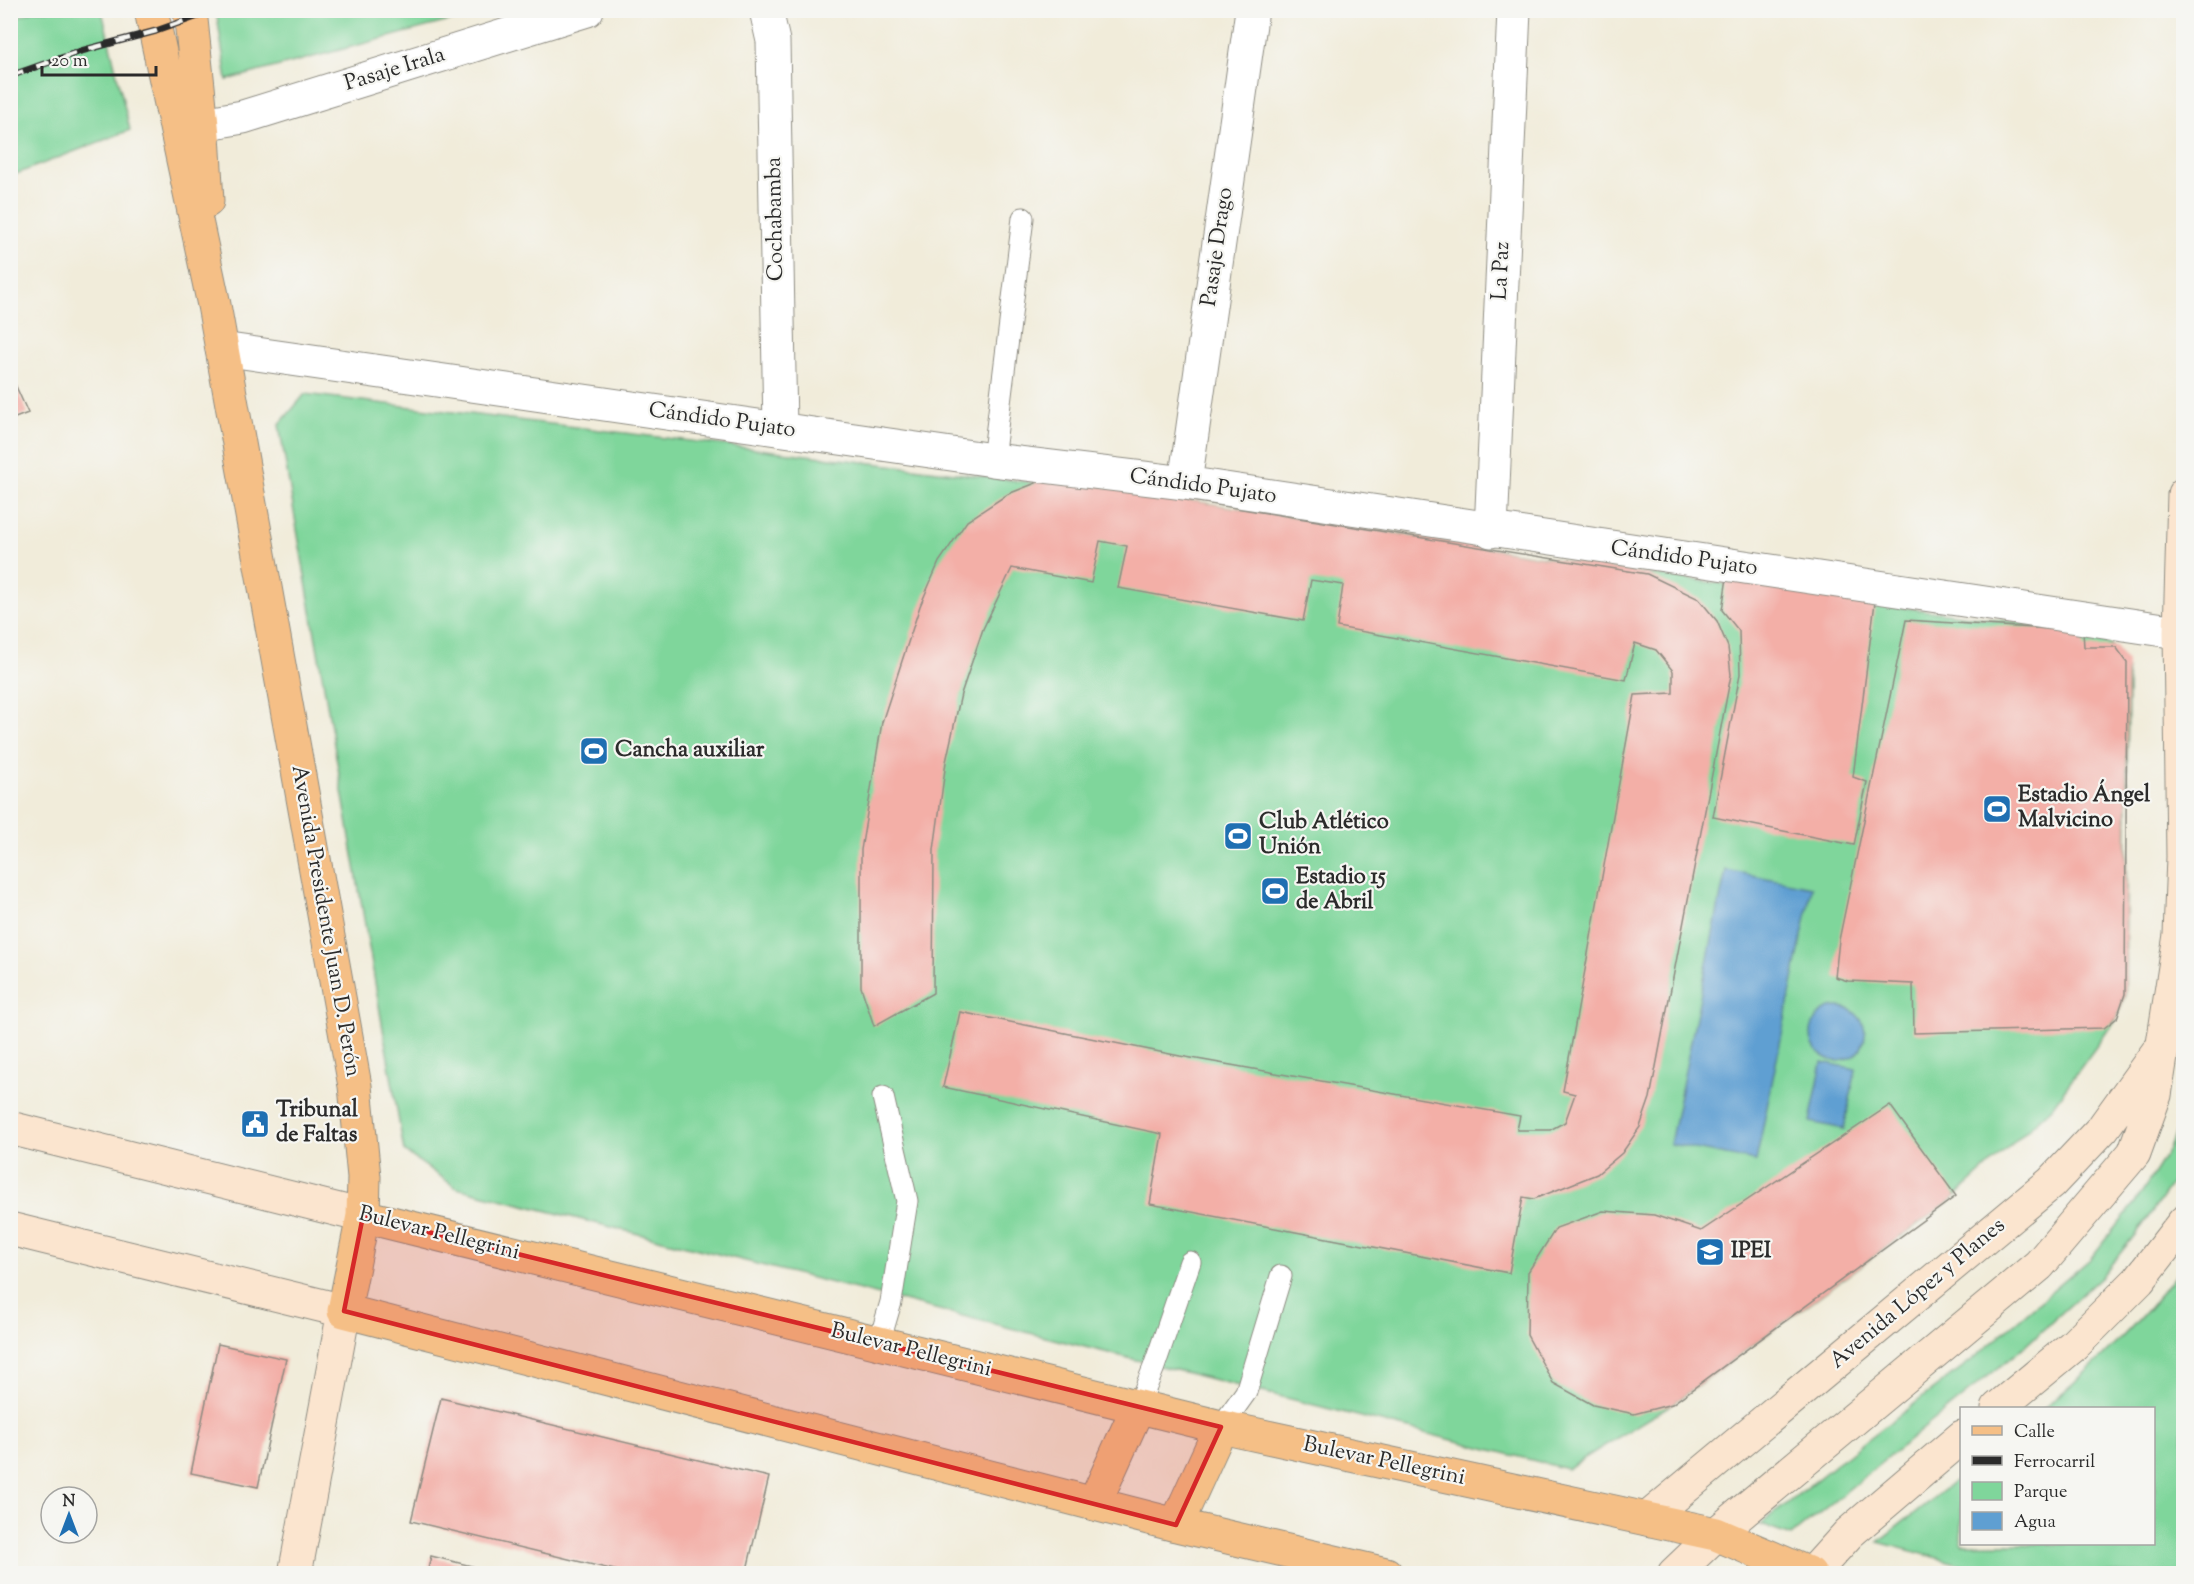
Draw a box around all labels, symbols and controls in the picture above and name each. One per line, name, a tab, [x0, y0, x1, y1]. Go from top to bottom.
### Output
scale bar	[42, 39, 156, 77]
street label: Pasaje Irala	[341, 40, 449, 100]
text: 20 m	[51, 49, 88, 75]
street label: Cochabamba	[759, 157, 793, 281]
street label: Pasaje Drago	[1194, 185, 1242, 309]
street label: La Paz	[1484, 241, 1520, 301]
street label: Cándido Pujato	[646, 395, 798, 447]
street label: Cándido Pujato	[1127, 461, 1279, 513]
street label: Cándido Pujato	[1608, 533, 1760, 585]
sports icon: Cancha auxiliar	[578, 735, 610, 767]
place label: Cancha auxiliar	[615, 735, 765, 767]
street label: Avenida Presidente Juan D. Perón	[282, 763, 368, 1079]
place label: Estadio Ángel Malvicino	[2018, 779, 2151, 837]
sports icon: Estadio Ángel Malvicino	[1981, 793, 2013, 825]
place label: Club Atlético Unión	[1259, 807, 1389, 864]
sports icon: Club Atlético Unión	[1222, 820, 1254, 852]
place label: Estadio 15 de Abril	[1296, 862, 1386, 919]
sports icon: Estadio 15 de Abril	[1259, 875, 1291, 907]
place label: Tribunal de Faltas	[276, 1095, 359, 1152]
public building icon: Tribunal de Faltas	[239, 1108, 271, 1140]
street label: Bulevar Pellegrini	[355, 1199, 523, 1269]
street label: Avenida López y Planes	[1823, 1211, 2013, 1377]
school or university icon: IPEI	[1694, 1236, 1726, 1268]
place label: IPEI	[1731, 1236, 1772, 1268]
street label: Bulevar Pellegrini	[827, 1316, 995, 1386]
legend	[1960, 1407, 2155, 1545]
text: Calle	[2014, 1420, 2055, 1446]
street label: Bulevar Pellegrini	[1300, 1429, 1468, 1495]
text: Ferrocarril	[2014, 1450, 2095, 1476]
text: Parque	[2014, 1480, 2067, 1506]
north arrow	[39, 1485, 99, 1545]
text: N	[63, 1491, 76, 1514]
text: Agua	[2014, 1510, 2056, 1536]

